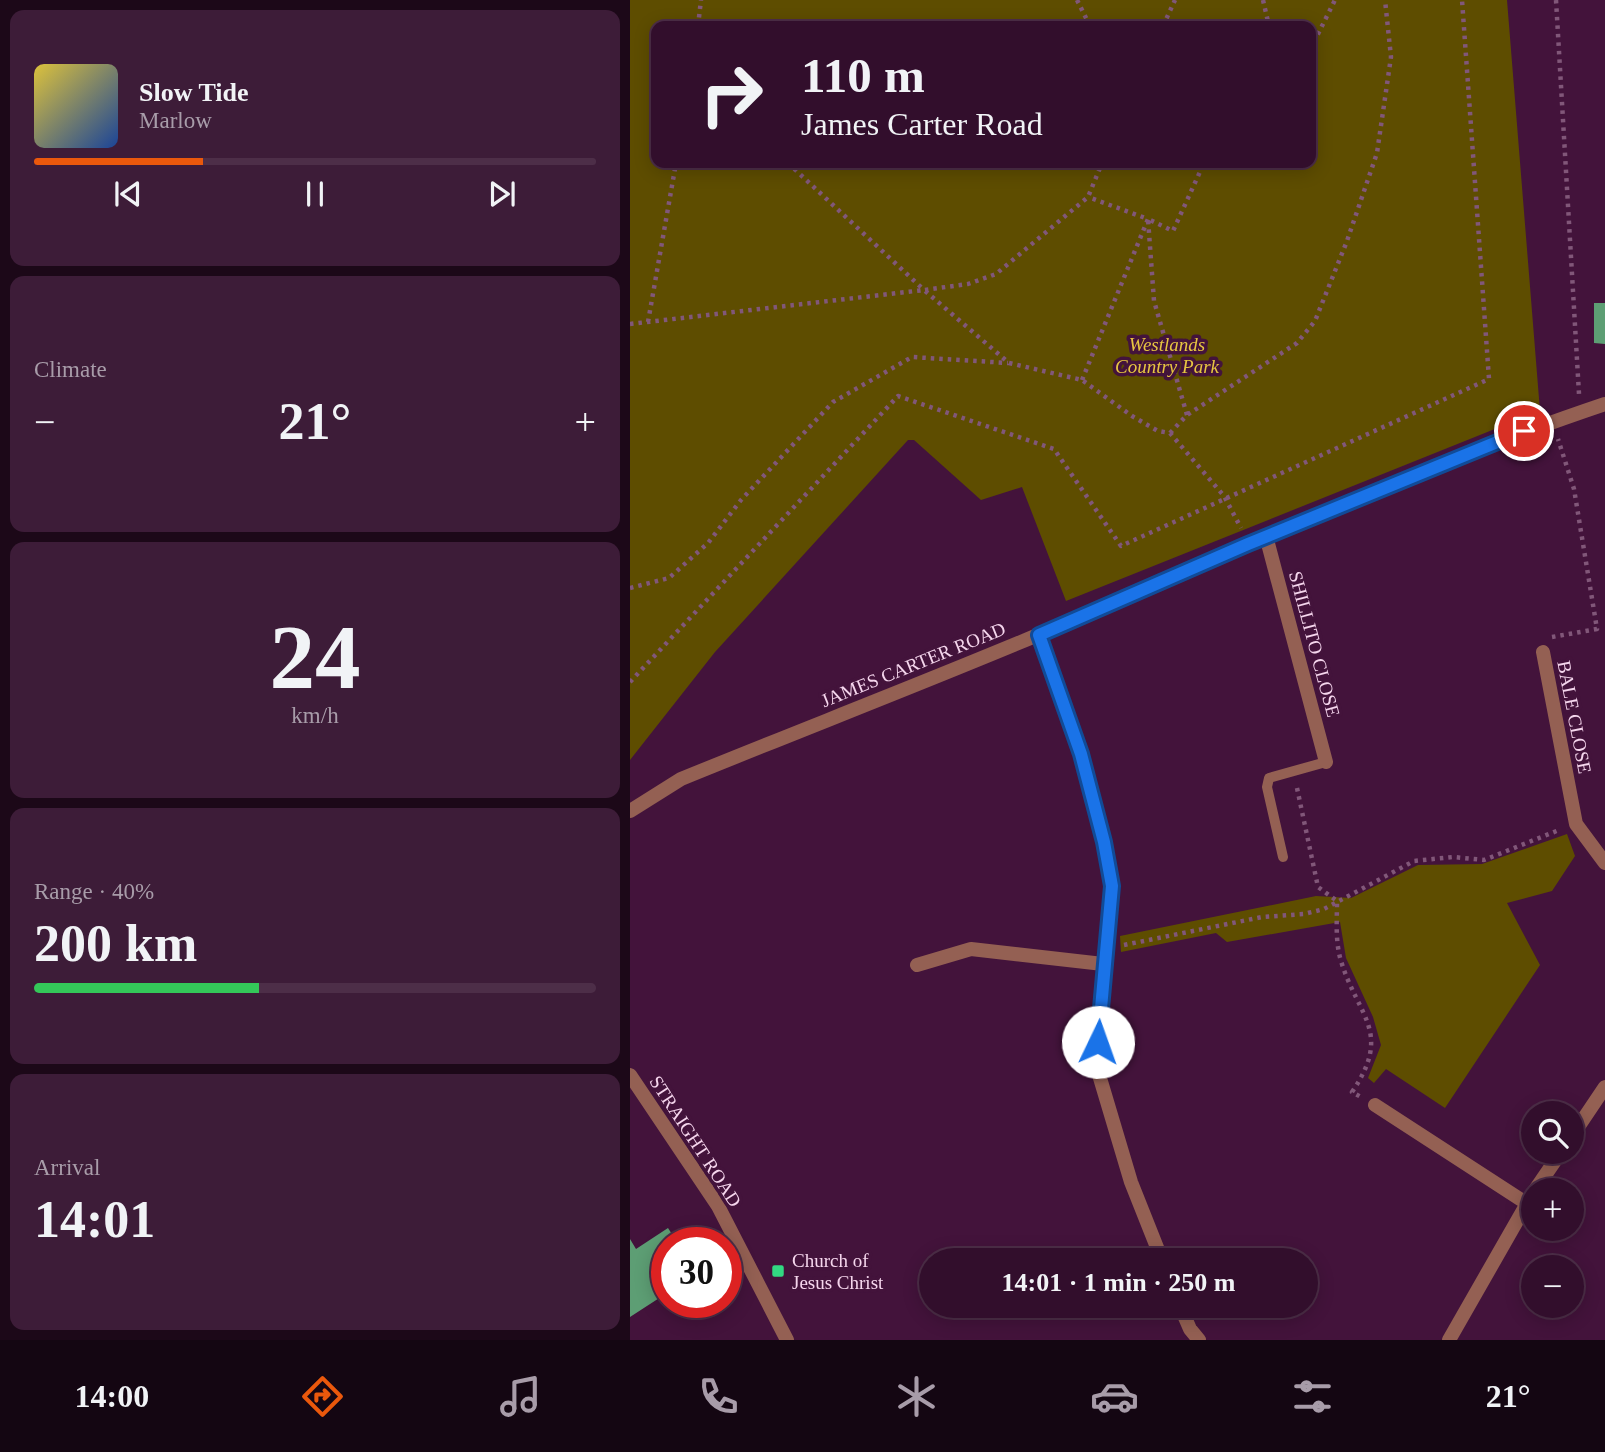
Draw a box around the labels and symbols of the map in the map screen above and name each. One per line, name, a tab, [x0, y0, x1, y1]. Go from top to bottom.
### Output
park label: Westlands Country Park	[1115, 334, 1220, 377]
pin	[1494, 401, 1554, 461]
street label: SHILLITO CLOSE	[1285, 569, 1344, 719]
street label: JAMES CARTER ROAD	[818, 618, 1009, 711]
street label: BALE CLOSE	[1553, 659, 1596, 775]
position arrow	[1061, 1005, 1135, 1079]
street label: STRAIGHT ROAD	[645, 1072, 746, 1211]
speed limit sign: 30	[651, 1227, 742, 1318]
place label: Church of Jesus Christ	[792, 1250, 884, 1293]
marker: Church of Jesus Christ	[770, 1263, 786, 1279]

